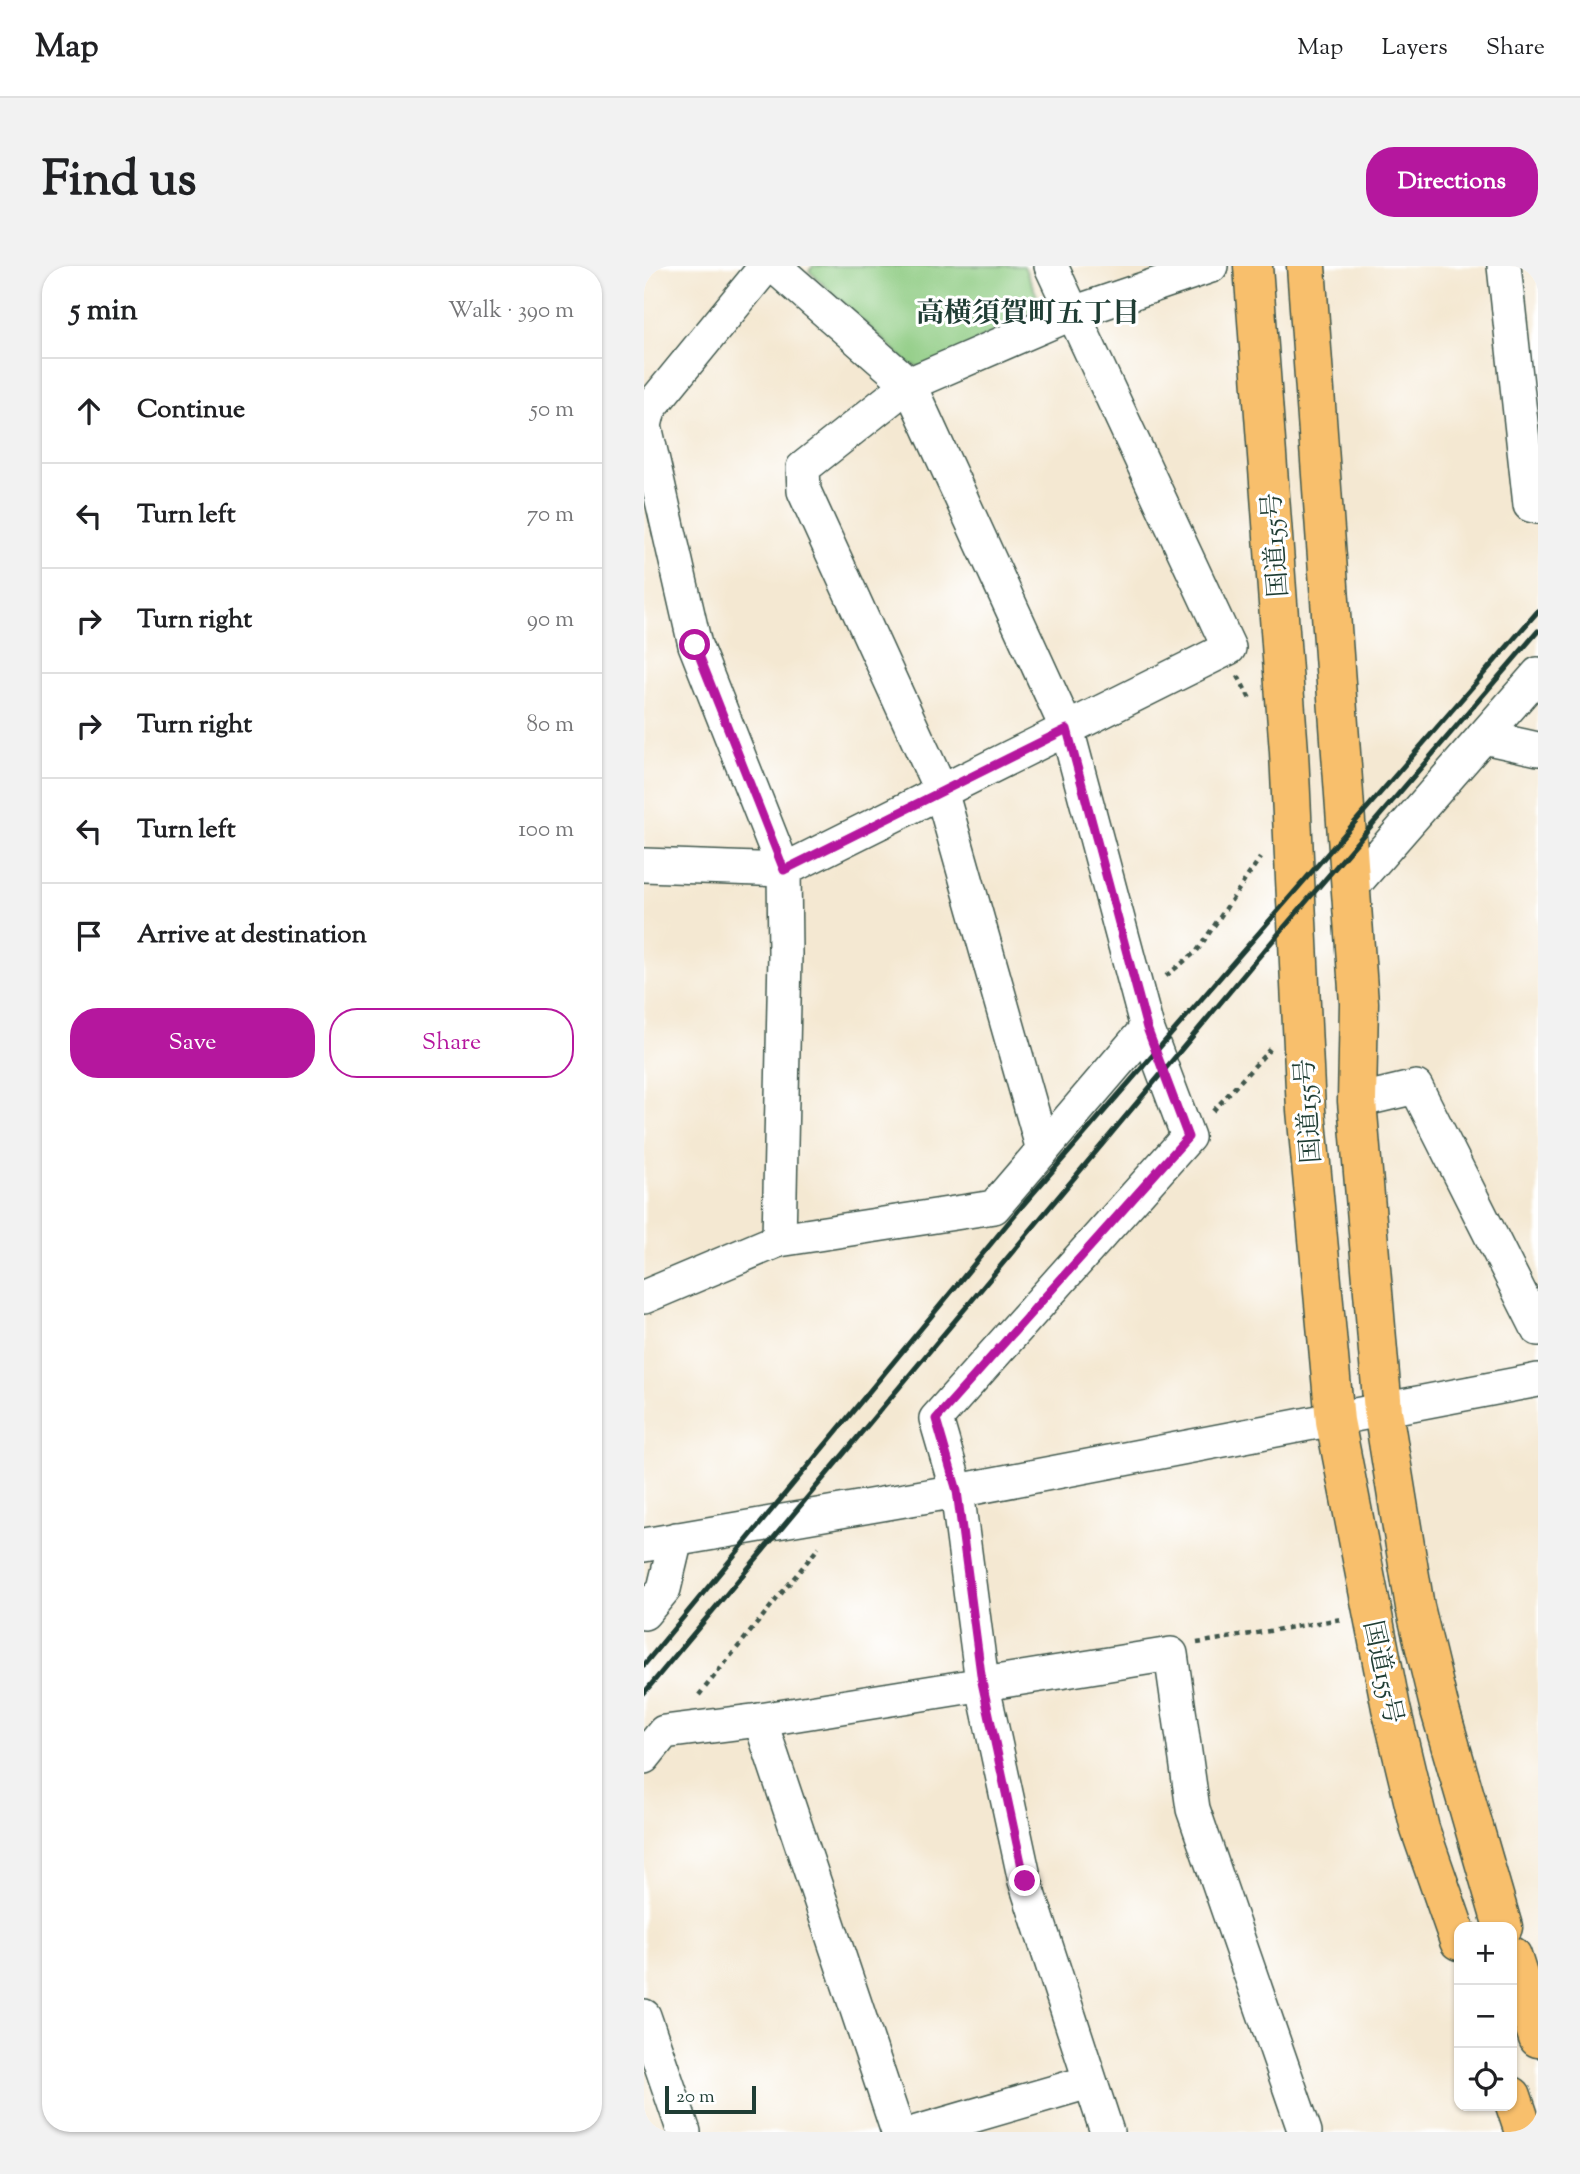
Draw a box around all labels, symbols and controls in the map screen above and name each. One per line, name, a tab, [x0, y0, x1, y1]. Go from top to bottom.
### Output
text: Map	[35, 24, 99, 72]
text: Map	[1297, 31, 1343, 65]
text: Layers	[1381, 31, 1448, 65]
text: Share	[1486, 31, 1545, 65]
text: Find us	[42, 147, 196, 217]
button: Directions	[1366, 147, 1538, 217]
text: 5 min	[70, 290, 138, 333]
text: Walk · 390 m	[448, 295, 574, 328]
district label: 高横須賀町五丁目	[916, 295, 1140, 335]
icon: ahead	[70, 392, 108, 430]
text: Continue	[137, 392, 245, 429]
text: 50 m	[530, 394, 574, 427]
street label: 国道155号	[1254, 491, 1299, 598]
icon: left	[70, 497, 108, 535]
text: Turn left	[137, 497, 236, 534]
text: 70 m	[527, 499, 574, 532]
icon: right	[70, 602, 108, 640]
text: Turn right	[137, 602, 252, 639]
text: 90 m	[527, 604, 574, 637]
route start	[679, 629, 710, 660]
icon: right	[70, 707, 108, 745]
text: Turn right	[137, 707, 252, 744]
text: 80 m	[526, 709, 574, 742]
icon: left	[70, 812, 108, 850]
text: Turn left	[137, 812, 236, 849]
text: 100 m	[518, 814, 574, 847]
icon: arrive	[70, 917, 108, 955]
text: Arrive at destination	[137, 917, 367, 954]
button: Save	[70, 1008, 315, 1078]
button: Share	[329, 1008, 574, 1078]
street label: 国道155号	[1287, 1057, 1332, 1164]
street label: 国道155号	[1353, 1617, 1411, 1728]
route end	[1009, 1865, 1040, 1896]
map controls	[1454, 1922, 1517, 2111]
button: +	[1454, 1922, 1517, 1985]
button: −	[1454, 1985, 1517, 2048]
button: locate	[1454, 2048, 1517, 2111]
scale bar	[665, 2083, 756, 2115]
text: 20 m	[676, 2084, 715, 2111]

